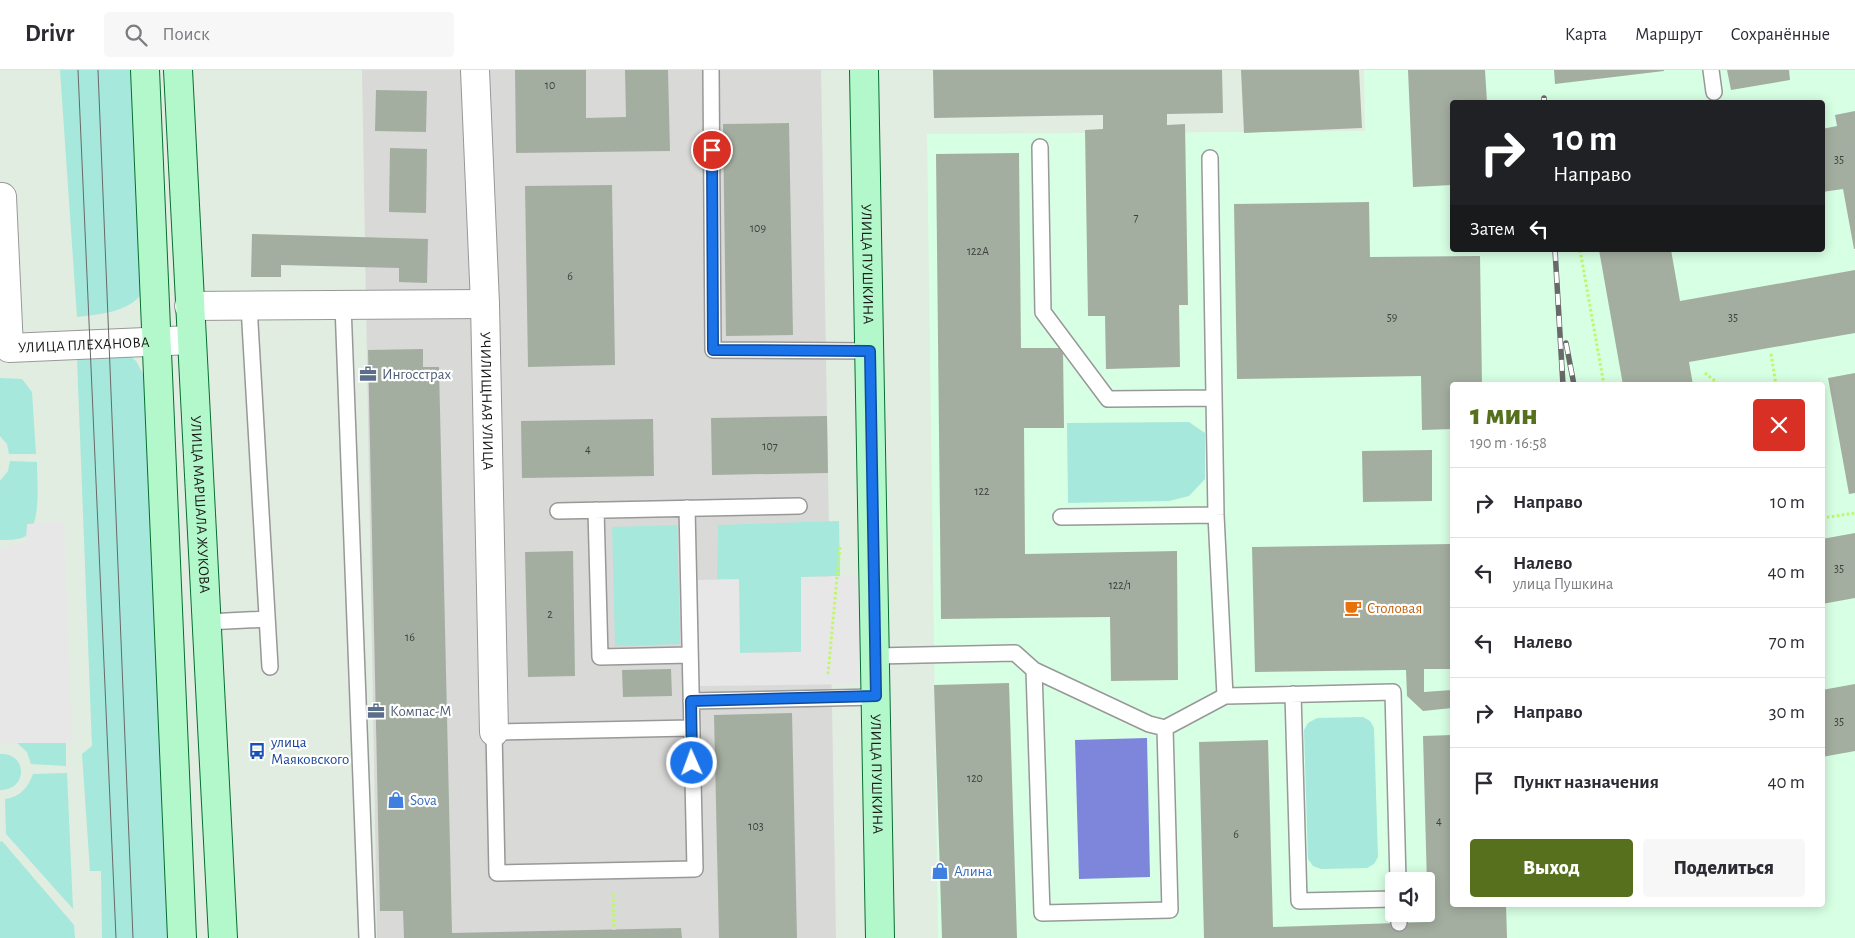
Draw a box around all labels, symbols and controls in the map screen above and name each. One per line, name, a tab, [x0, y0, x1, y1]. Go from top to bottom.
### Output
search box	[104, 12, 454, 57]
icon: search	[122, 21, 150, 49]
text: Drivr	[25, 22, 74, 46]
text: Поиск	[162, 25, 210, 44]
text: Карта	[1565, 26, 1607, 44]
text: Маршрут	[1635, 26, 1703, 44]
text: Сохранённые	[1731, 26, 1830, 44]
house number: 10	[545, 79, 555, 91]
icon: right	[1470, 120, 1535, 185]
text: 10 m	[1553, 122, 1617, 157]
pin	[691, 129, 733, 171]
icon: arrive	[698, 136, 726, 164]
house number: 35	[1834, 153, 1844, 165]
text: Направо	[1553, 163, 1631, 185]
street label: УЛИЦА ПУШКИНА	[858, 204, 876, 325]
house number: 7	[1133, 211, 1139, 223]
icon: left	[1525, 215, 1553, 243]
text: Затем	[1470, 220, 1515, 239]
house number: 109	[750, 222, 766, 234]
house number: 122А	[967, 245, 989, 257]
house number: 6	[567, 270, 573, 282]
house number: 59	[1387, 311, 1398, 323]
house number: 35	[1728, 311, 1738, 323]
street label: УЧИЛИЩНАЯ УЛИЦА	[478, 331, 495, 470]
street label: УЛИЦА ПЛЕХАНОВА	[18, 335, 150, 356]
office icon: Ингосстрах	[358, 364, 378, 384]
place label: Ингосстрах	[382, 367, 451, 382]
button: close	[1753, 399, 1805, 451]
text: 1 мин	[1470, 400, 1538, 430]
street label: УЛИЦА МАРШАЛА ЖУКОВА	[188, 415, 212, 594]
text: 190 m · 16:58	[1470, 435, 1547, 451]
house number: 107	[762, 440, 778, 452]
house number: 4	[585, 443, 591, 455]
house number: 122	[974, 485, 990, 497]
icon: right	[1470, 489, 1498, 517]
text: Направо	[1513, 493, 1583, 512]
text: 10 m	[1770, 493, 1805, 512]
text: Налево	[1513, 554, 1572, 573]
icon: left	[1470, 559, 1498, 587]
house number: 35	[1834, 562, 1844, 574]
text: 40 m	[1767, 563, 1805, 582]
text: улица Пушкина	[1513, 576, 1613, 592]
house number: 122/1	[1109, 579, 1131, 591]
cafe icon: Столовая	[1343, 598, 1363, 618]
place label: Столовая	[1367, 601, 1422, 616]
house number: 2	[547, 608, 553, 620]
icon: left	[1470, 629, 1498, 657]
house number: 16	[405, 631, 415, 643]
text: Налево	[1513, 633, 1572, 652]
text: 70 m	[1769, 633, 1805, 652]
icon: right	[1470, 699, 1498, 727]
office icon: Компас-М	[366, 701, 386, 721]
text: Направо	[1513, 703, 1583, 722]
text: 30 m	[1769, 703, 1805, 722]
place label: Компас-М	[390, 704, 451, 719]
street label: УЛИЦА ПУШКИНА	[868, 714, 885, 834]
house number: 35	[1834, 715, 1844, 727]
place label: улица Маяковского	[270, 735, 349, 767]
position arrow	[665, 736, 717, 788]
bus stop icon: улица Маяковского	[247, 741, 267, 761]
icon: arrive	[1470, 769, 1498, 797]
house number: 120	[967, 772, 983, 784]
text: Пункт назначения	[1513, 773, 1659, 792]
text: 40 m	[1767, 773, 1805, 792]
shop icon: Sova	[386, 790, 406, 810]
place label: Sova	[410, 793, 437, 808]
house number: 4	[1436, 815, 1442, 827]
house number: 103	[748, 820, 764, 832]
house number: 6	[1233, 828, 1239, 840]
button: Выход	[1470, 839, 1633, 897]
button: Поделиться	[1643, 839, 1805, 897]
shop icon: Алина	[930, 861, 950, 881]
place label: Алина	[954, 864, 993, 879]
map controls	[1385, 872, 1435, 922]
button: sound	[1385, 872, 1435, 922]

